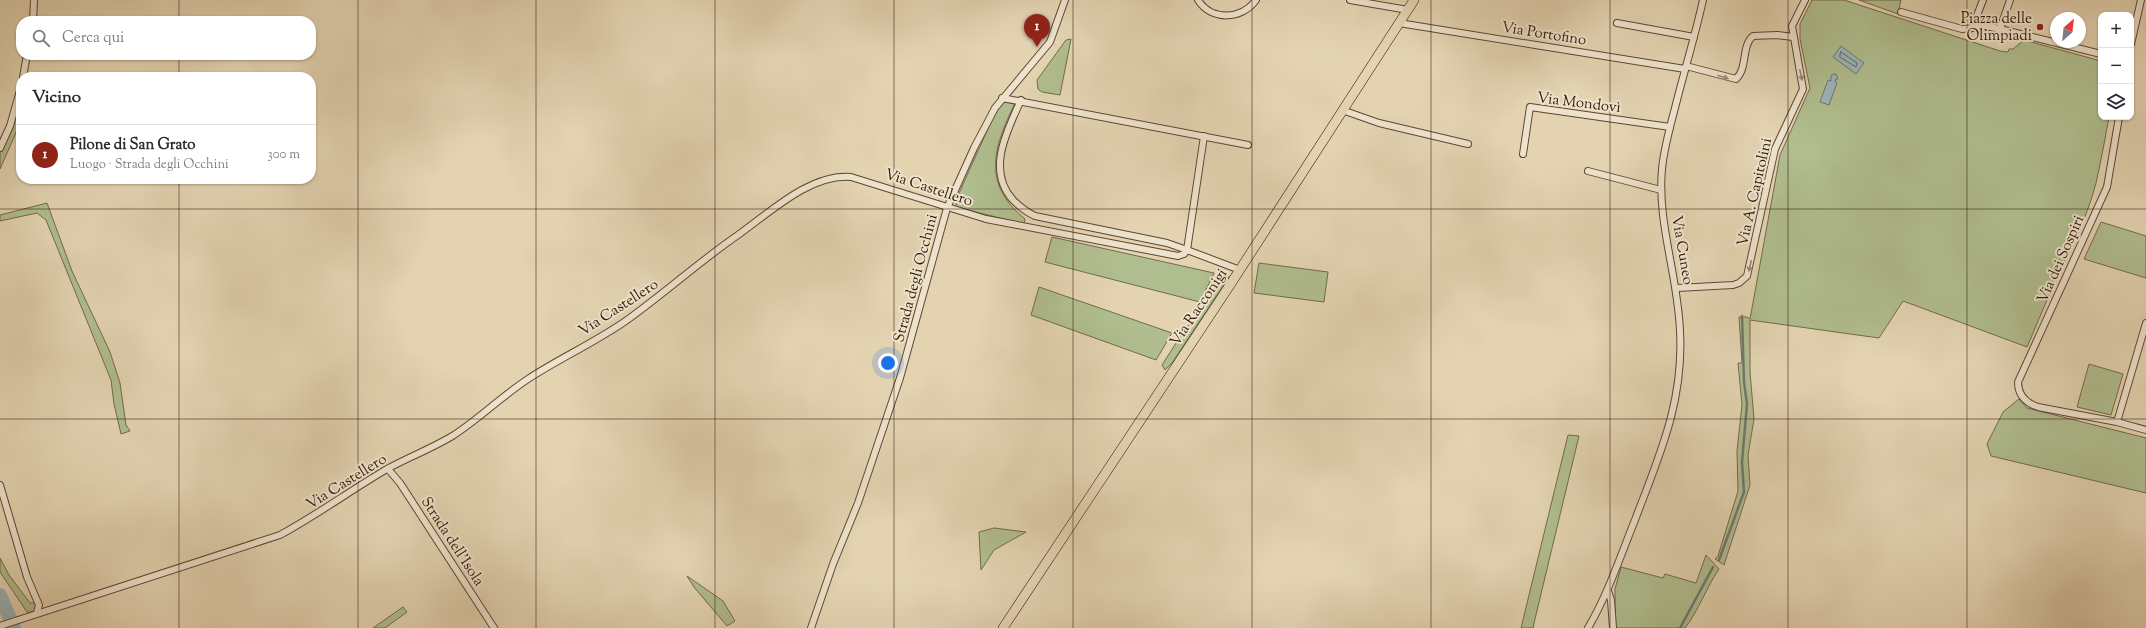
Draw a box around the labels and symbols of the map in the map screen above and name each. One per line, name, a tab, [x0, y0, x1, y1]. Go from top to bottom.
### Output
place label: Piazza delle Olimpiadi	[1961, 9, 2032, 47]
north arrow	[2050, 12, 2086, 48]
pin: 1	[1024, 14, 1050, 47]
street label: Via Portofino	[1500, 17, 1588, 52]
marker: Piazza delle Olimpiadi	[2035, 22, 2045, 32]
one-way arrow	[1799, 69, 1805, 81]
one-way arrow	[1718, 74, 1730, 80]
street label: Via Mondovì	[1536, 88, 1622, 119]
street label: Via A. Capitolini	[1733, 136, 1778, 249]
street label: Via Castellero	[882, 164, 975, 213]
street label: Strada degli Occhini	[889, 212, 944, 345]
street label: Via dei Sospiri	[2033, 212, 2090, 307]
street label: Via Cuneo	[1665, 214, 1698, 287]
one-way arrow	[1747, 260, 1753, 272]
street label: Via Racconigi	[1166, 265, 1233, 351]
street label: Via Castellero	[575, 275, 663, 342]
your location	[878, 353, 898, 373]
street label: Via Castellero	[302, 449, 391, 515]
street label: Strada dell'Isola	[415, 493, 488, 591]

